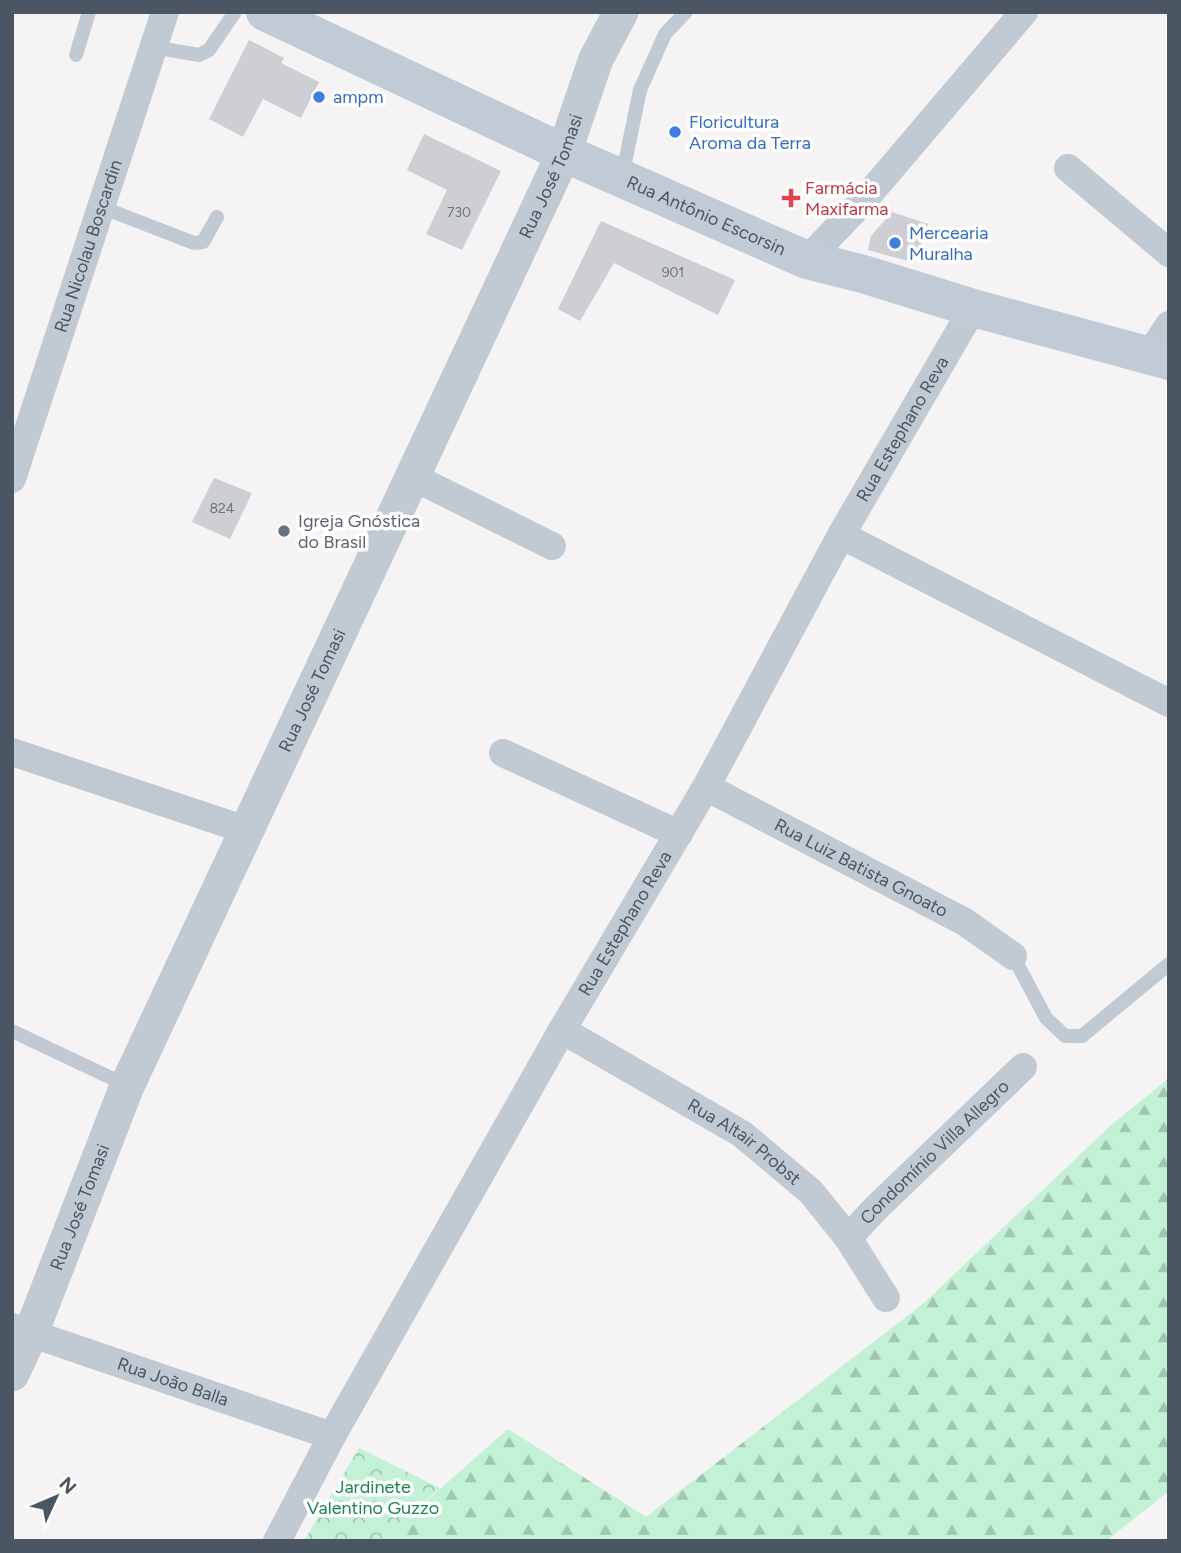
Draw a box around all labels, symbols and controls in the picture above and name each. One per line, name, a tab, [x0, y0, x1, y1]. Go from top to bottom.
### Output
place label: ampm	[333, 86, 383, 108]
marker: ampm	[311, 89, 327, 105]
street label: Rua José Tomasi	[514, 111, 587, 242]
place label: Floricultura Aroma da Terra	[689, 111, 811, 154]
marker: Floricultura Aroma da Terra	[667, 124, 683, 140]
street label: Rua Nicolau Boscardin	[50, 157, 127, 335]
street label: Rua Antônio Escorsin	[623, 171, 789, 260]
place label: Farmácia Maxifarma	[805, 177, 888, 220]
marker: Farmácia Maxifarma	[783, 190, 799, 206]
house number: 730	[447, 204, 471, 221]
place label: Mercearia Muralha	[909, 222, 988, 265]
marker: Mercearia Muralha	[887, 235, 903, 251]
house number: 901	[662, 264, 684, 281]
street label: Rua Estephano Reva	[852, 352, 953, 506]
house number: 824	[209, 500, 235, 517]
place label: Igreja Gnóstica do Brasil	[298, 510, 420, 553]
marker: Igreja Gnóstica do Brasil	[276, 523, 292, 539]
street label: Rua José Tomasi	[274, 625, 351, 756]
street label: Rua Luiz Batista Gnoato	[771, 814, 952, 922]
street label: Rua Estephano Reva	[574, 847, 677, 1000]
street label: Condomínio Villa Allegro	[855, 1075, 1014, 1229]
street label: Rua Altair Probst	[684, 1094, 805, 1190]
street label: Rua José Tomasi	[45, 1141, 114, 1274]
street label: Rua João Balla	[114, 1353, 231, 1411]
north arrow	[21, 1462, 91, 1532]
text: N	[54, 1472, 81, 1499]
park label: Jardinete Valentino Guzzo	[307, 1476, 439, 1519]

